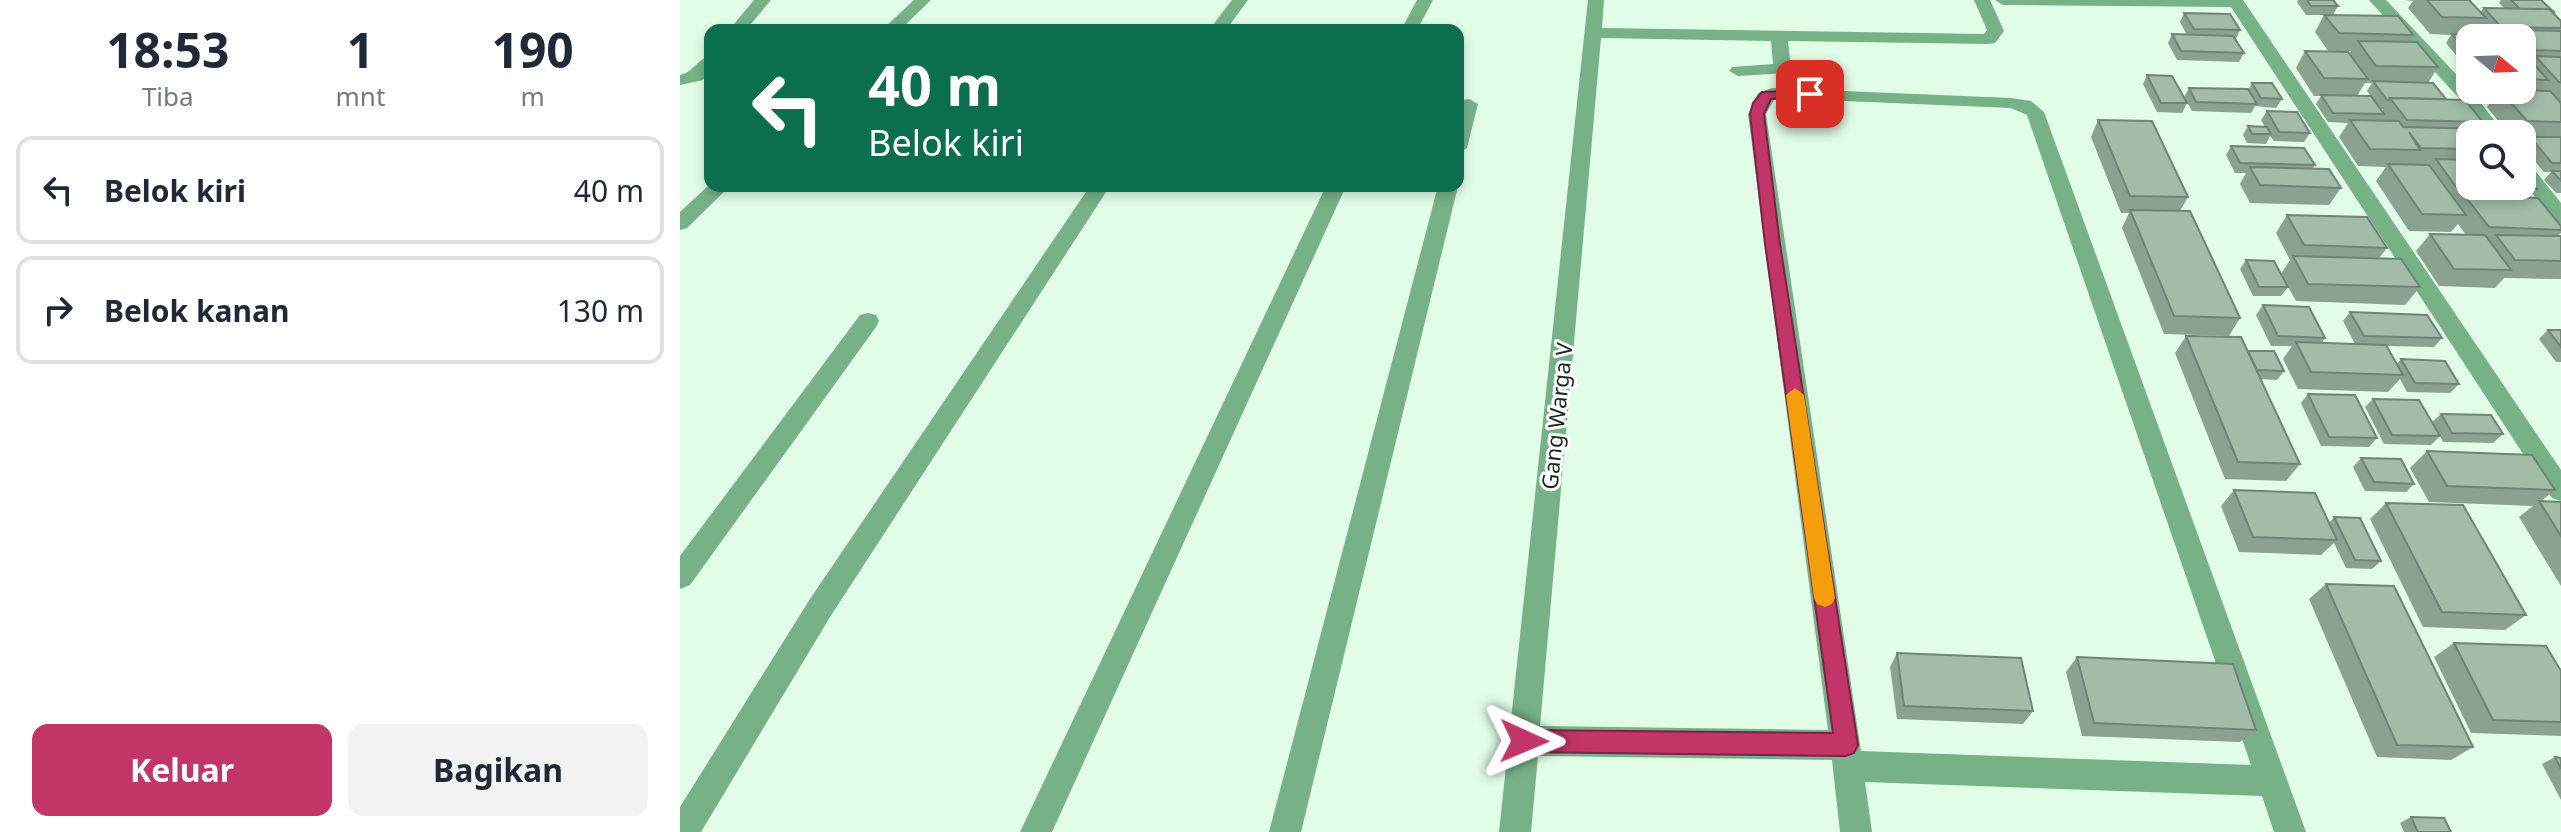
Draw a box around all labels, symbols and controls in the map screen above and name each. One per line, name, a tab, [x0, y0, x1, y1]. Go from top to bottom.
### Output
text: 18:53	[106, 17, 229, 82]
text: 1	[347, 17, 374, 82]
text: 190	[491, 17, 574, 82]
north arrow	[2456, 24, 2536, 104]
map controls	[2456, 24, 2536, 200]
text: 40 m	[868, 46, 1001, 122]
icon: left	[736, 56, 840, 160]
pin	[1776, 60, 1844, 128]
icon: arrive	[1788, 72, 1832, 116]
text: Tiba	[142, 78, 194, 114]
text: mnt	[336, 78, 385, 114]
text: m	[520, 78, 545, 114]
text: Belok kiri	[868, 118, 1024, 167]
button: search	[2456, 120, 2536, 200]
icon: left	[36, 168, 80, 212]
text: Belok kiri	[104, 170, 246, 211]
text: 40 m	[574, 170, 644, 211]
icon: right	[36, 288, 80, 332]
text: Belok kanan	[104, 290, 290, 331]
text: 130 m	[557, 290, 644, 331]
street label: Gang Warga V	[1533, 340, 1579, 491]
position arrow	[1482, 699, 1566, 783]
button: Keluar	[32, 724, 332, 816]
button: Bagikan	[348, 724, 648, 816]

